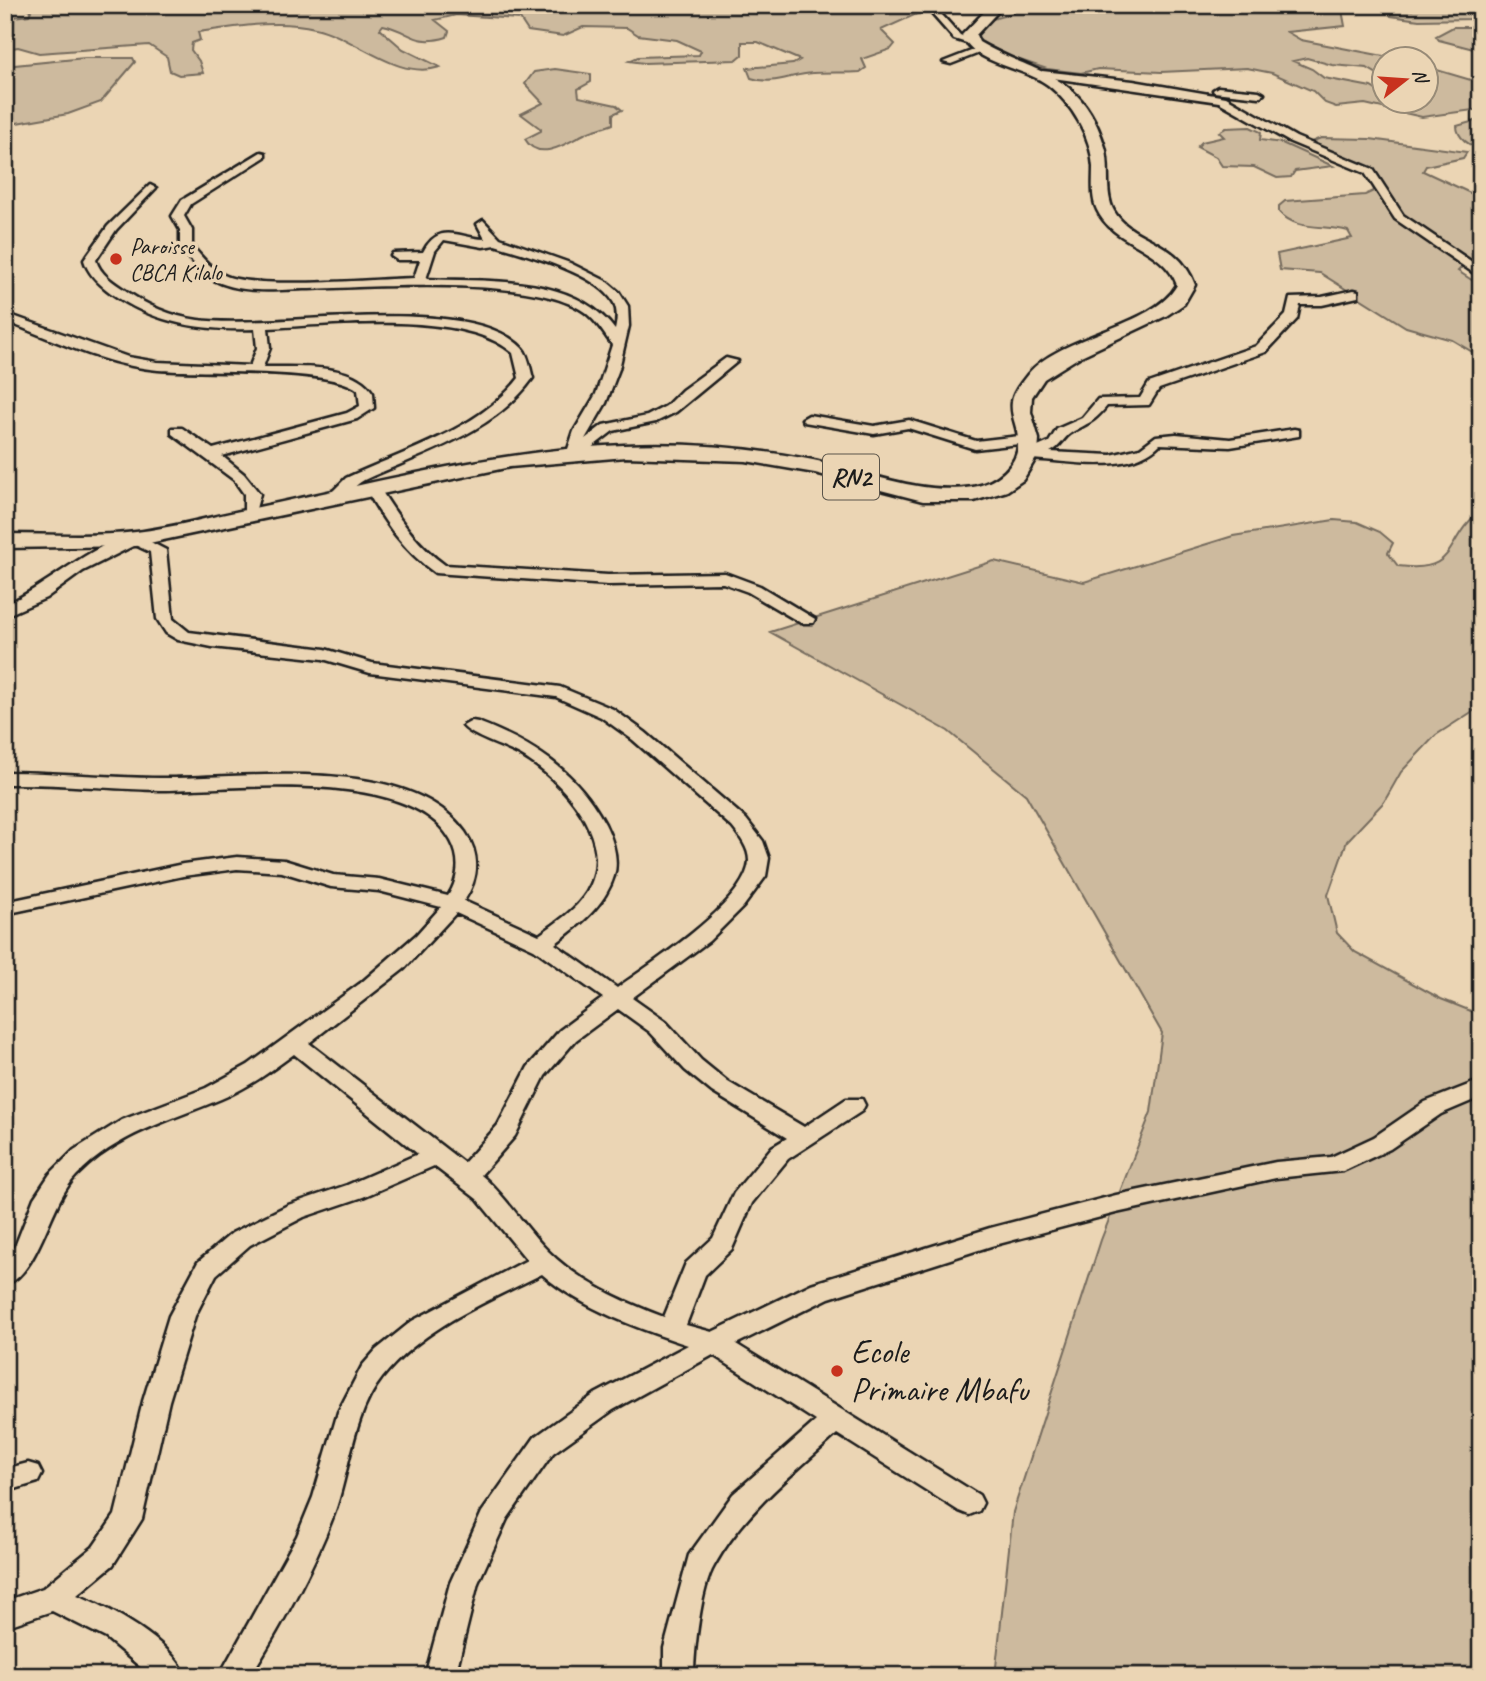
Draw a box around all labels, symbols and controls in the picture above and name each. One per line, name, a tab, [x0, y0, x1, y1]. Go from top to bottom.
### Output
north arrow	[1370, 46, 1440, 116]
text: N	[1407, 66, 1434, 88]
place label: Paroisse CBCA Kilalo	[130, 232, 224, 287]
marker: Paroisse CBCA Kilalo	[108, 251, 124, 267]
road number: RN2	[823, 454, 879, 499]
place label: Ecole Primaire Mbafu	[851, 1331, 1030, 1411]
marker: Ecole Primaire Mbafu	[829, 1363, 845, 1379]

